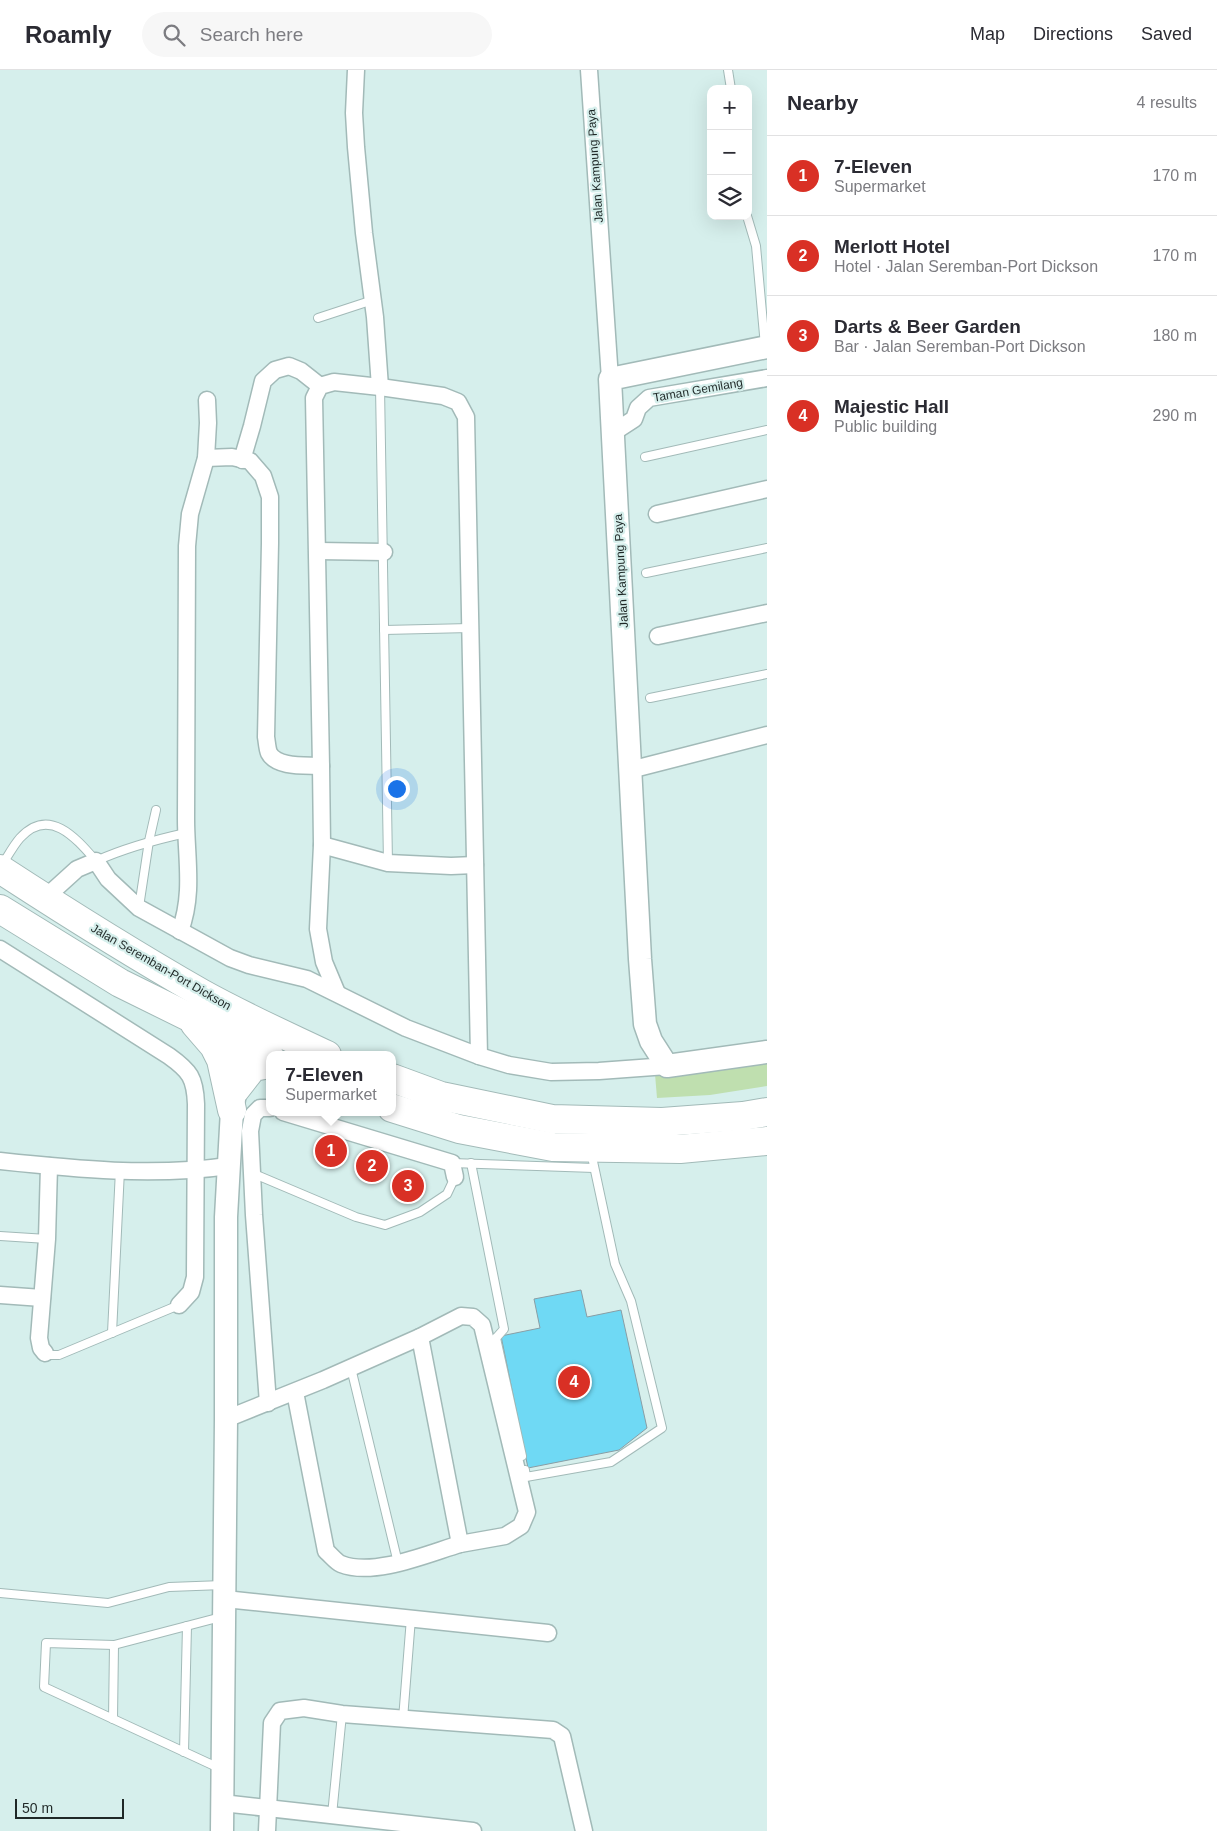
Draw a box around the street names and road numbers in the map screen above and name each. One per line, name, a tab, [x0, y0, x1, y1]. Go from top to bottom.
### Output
street label: Jalan Kampung Paya	[584, 108, 606, 223]
street label: Taman Gemilang	[652, 375, 744, 405]
street label: Jalan Kampung Paya	[611, 513, 631, 628]
street label: Jalan Seremban-Port Dickson	[88, 921, 234, 1013]

